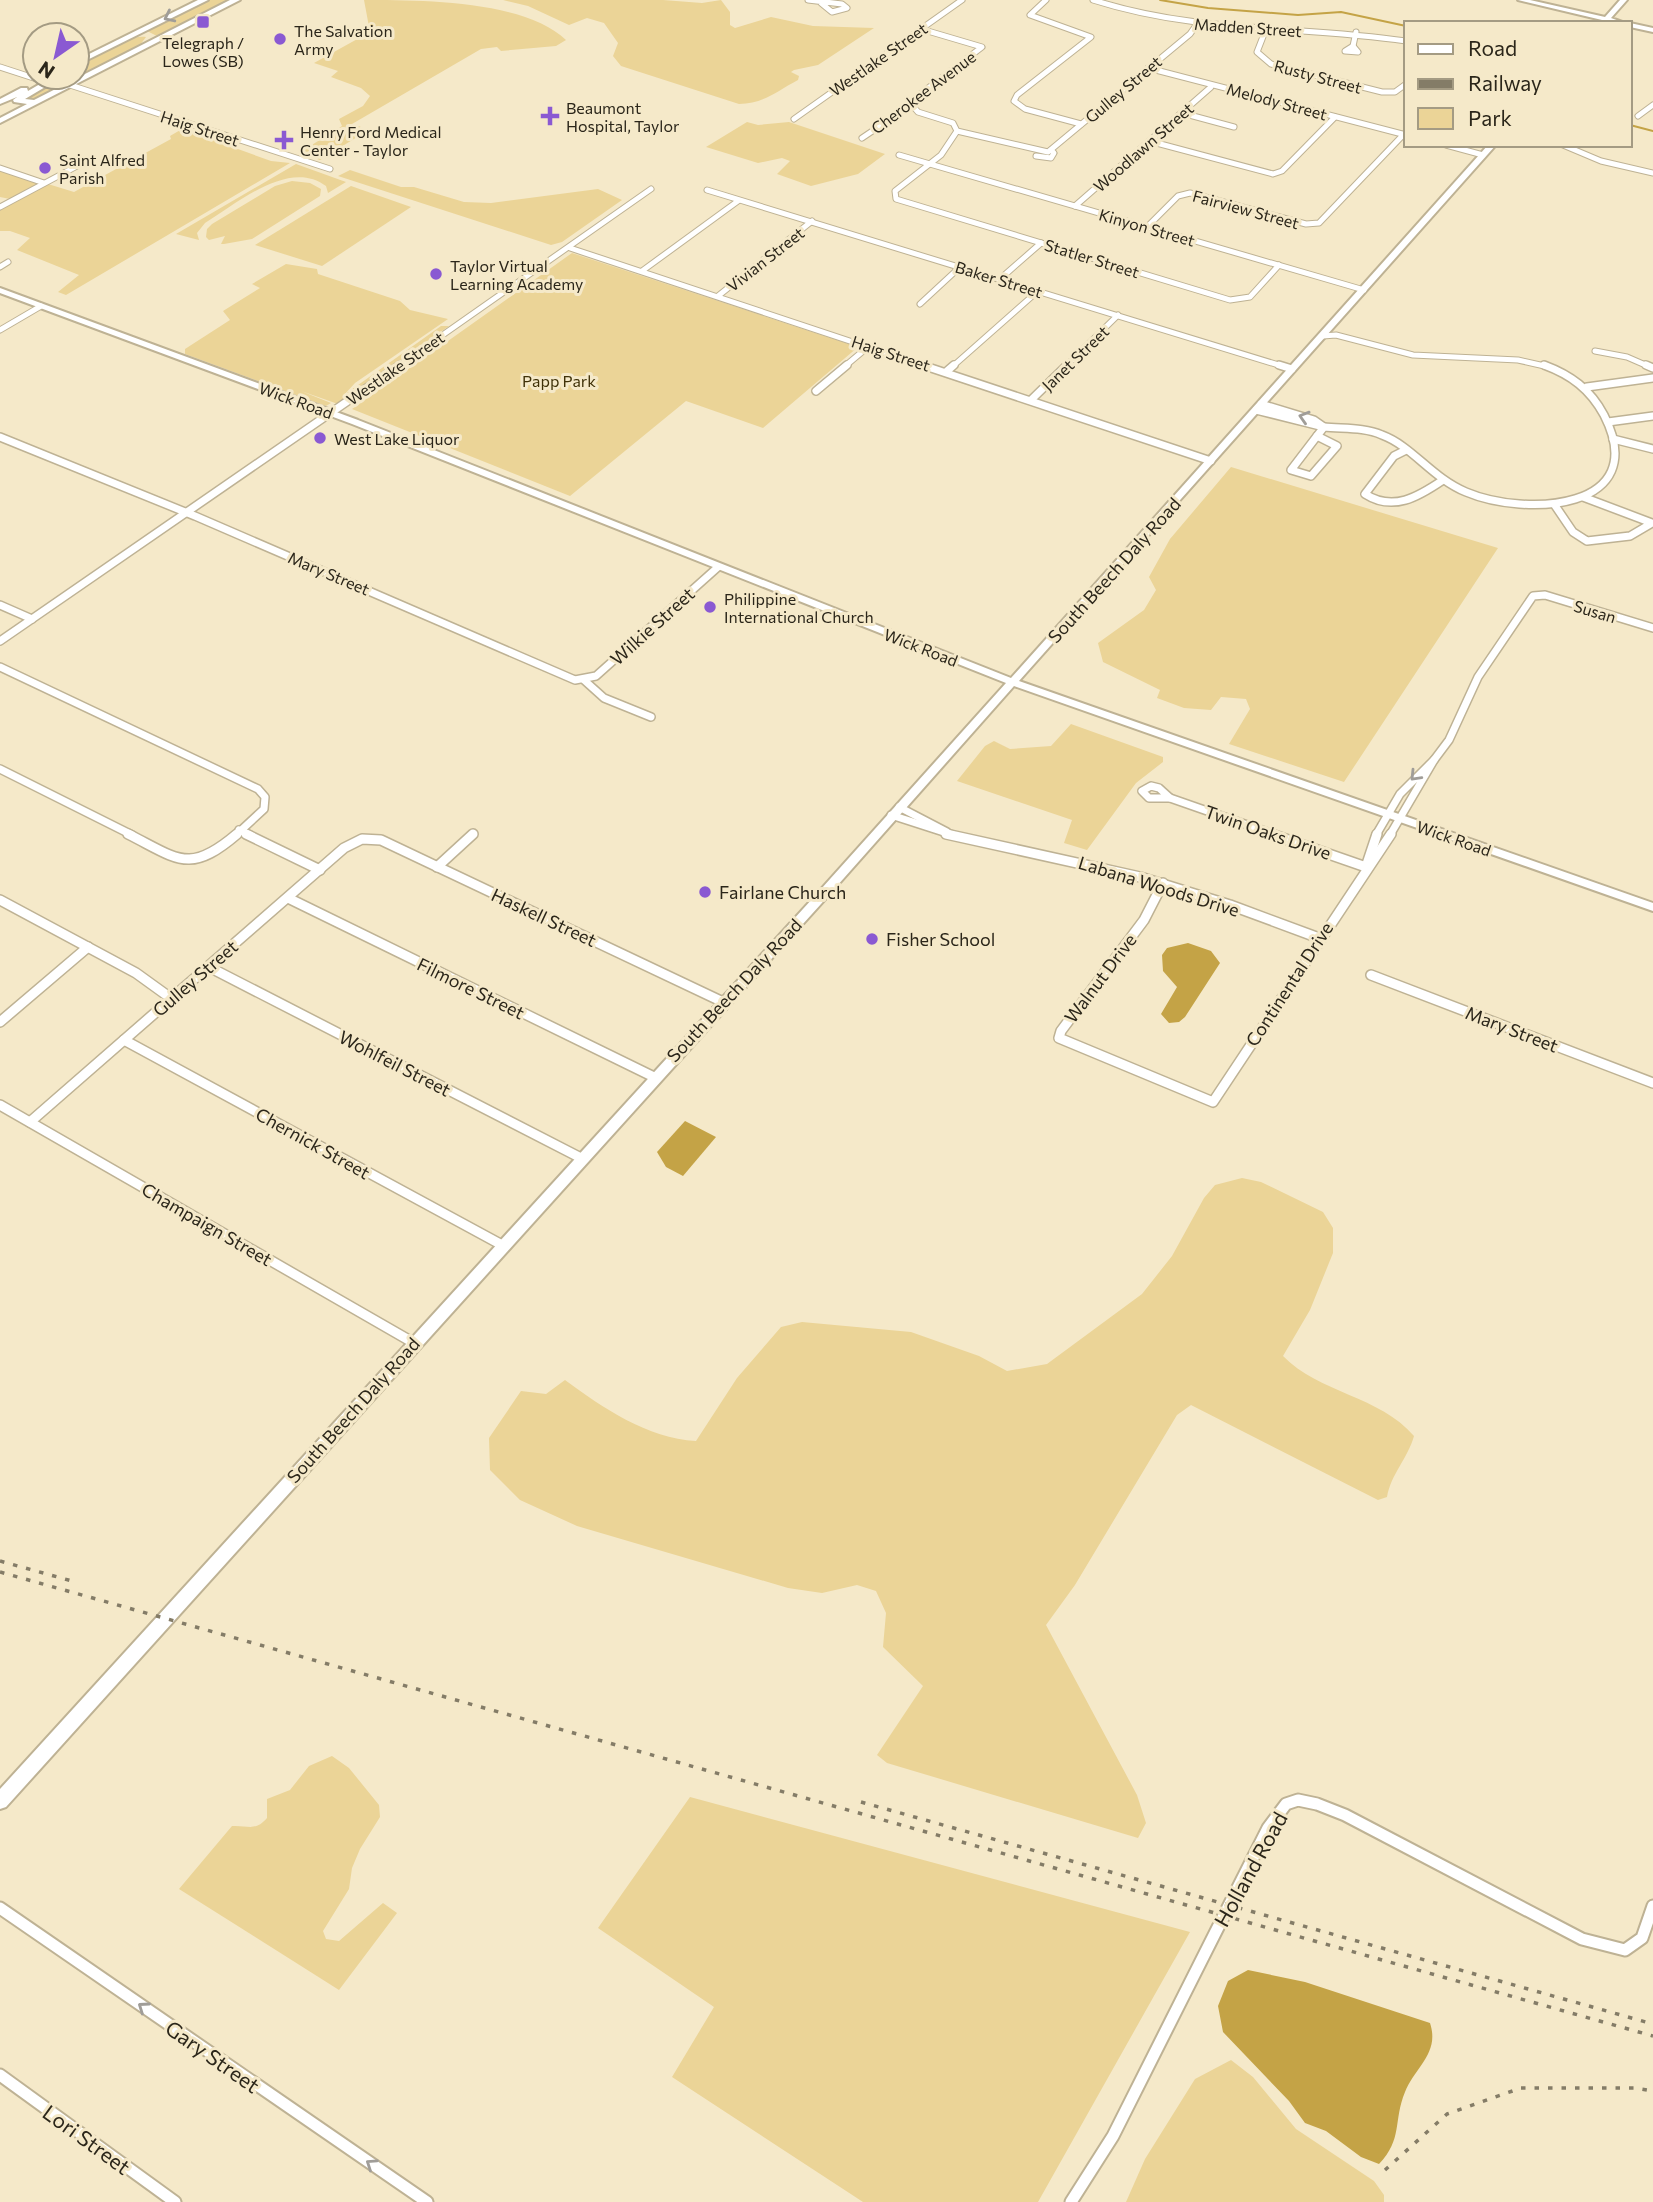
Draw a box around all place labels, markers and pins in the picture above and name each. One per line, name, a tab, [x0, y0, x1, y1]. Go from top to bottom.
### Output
marker: Telegraph / Lowes (SB)	[195, 14, 211, 30]
place label: The Salvation Army	[294, 21, 393, 58]
marker: The Salvation Army	[272, 31, 288, 47]
place label: Telegraph / Lowes (SB)	[162, 33, 244, 70]
place label: Beaumont Hospital, Taylor	[566, 98, 680, 135]
marker: Beaumont Hospital, Taylor	[540, 106, 560, 126]
place label: Henry Ford Medical Center - Taylor	[300, 122, 442, 159]
marker: Henry Ford Medical Center - Taylor	[274, 130, 294, 150]
place label: Saint Alfred Parish	[59, 150, 145, 187]
marker: Saint Alfred Parish	[37, 160, 53, 176]
place label: Taylor Virtual Learning Academy	[450, 256, 583, 293]
marker: Taylor Virtual Learning Academy	[428, 266, 444, 282]
place label: West Lake Liquor	[334, 429, 460, 448]
marker: West Lake Liquor	[312, 430, 328, 446]
place label: Philippine International Church	[724, 589, 874, 626]
marker: Philippine International Church	[702, 599, 718, 615]
place label: Fairlane Church	[719, 881, 846, 903]
marker: Fairlane Church	[697, 884, 713, 900]
place label: Fisher School	[886, 928, 995, 950]
marker: Fisher School	[864, 931, 880, 947]

